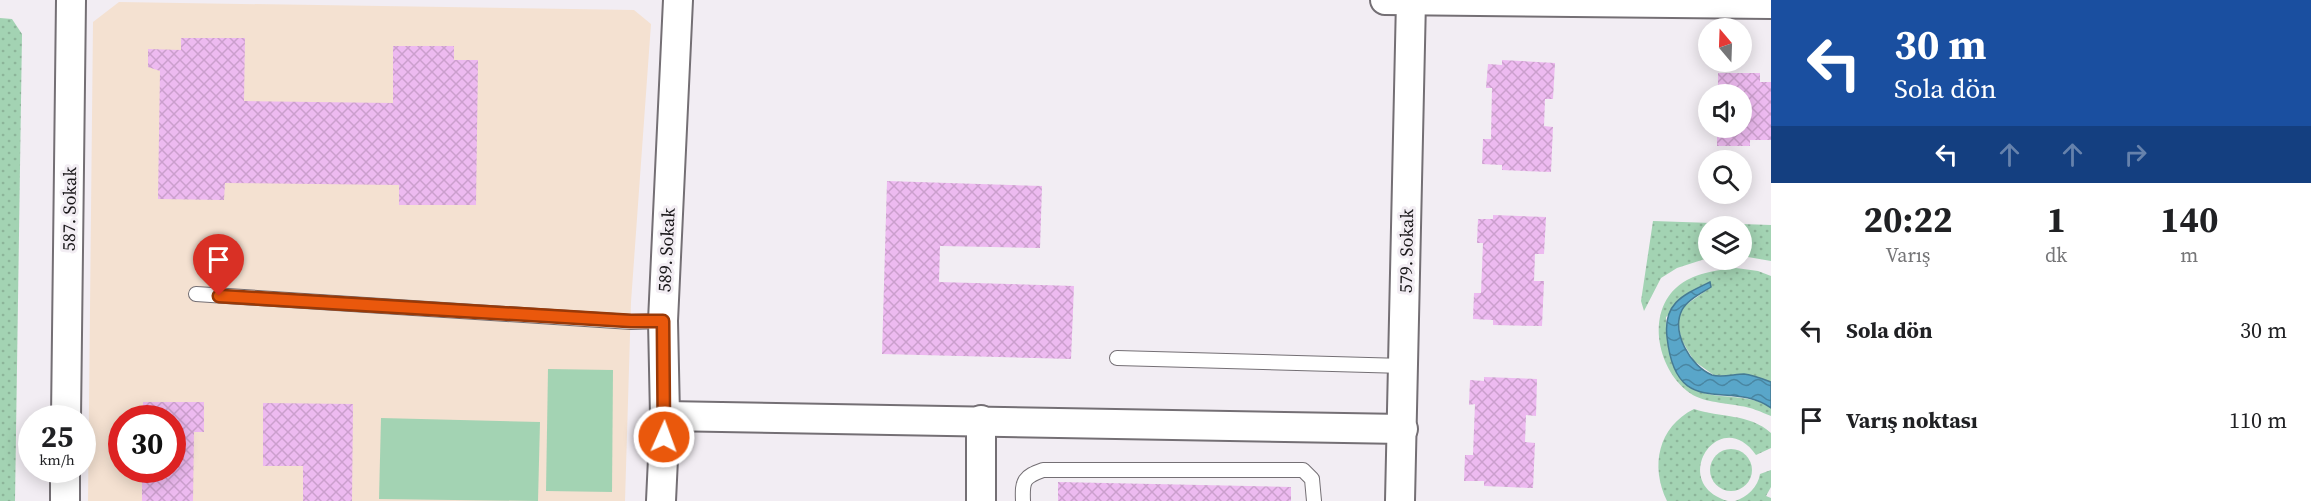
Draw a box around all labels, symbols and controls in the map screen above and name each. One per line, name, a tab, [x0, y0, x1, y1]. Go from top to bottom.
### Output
text: 30 m	[1894, 15, 1987, 73]
north arrow	[1698, 18, 1752, 72]
map controls	[1698, 18, 1752, 270]
icon: left	[1795, 24, 1873, 102]
text: Sola dön	[1894, 70, 1997, 107]
button: sound	[1698, 84, 1752, 138]
icon: left	[1930, 138, 1963, 171]
icon: ahead	[1993, 138, 2026, 171]
icon: ahead	[2056, 138, 2089, 171]
icon: right	[2119, 138, 2152, 171]
button: search	[1698, 150, 1752, 204]
street label: 587. Sokak	[56, 166, 82, 251]
text: 20:22	[1864, 195, 1952, 244]
text: 1	[2046, 195, 2066, 244]
text: 140	[2160, 195, 2218, 244]
street label: 589. Sokak	[651, 207, 681, 293]
street label: 579. Sokak	[1393, 208, 1419, 293]
button: layers	[1698, 216, 1752, 270]
pin	[193, 234, 244, 296]
text: Varış	[1885, 241, 1931, 269]
text: dk	[2045, 241, 2067, 269]
text: m	[2180, 241, 2198, 269]
icon: arrive	[202, 243, 235, 276]
icon: left	[1795, 314, 1828, 347]
text: Sola dön	[1846, 315, 1933, 345]
text: 30 m	[2240, 315, 2287, 345]
icon: arrive	[1795, 404, 1828, 437]
speed limit sign: 30	[108, 405, 186, 483]
position arrow	[632, 405, 696, 469]
text: Varış noktası	[1846, 405, 1978, 435]
text: 110 m	[2229, 405, 2287, 435]
text: 25	[41, 416, 73, 457]
text: km/h	[39, 449, 75, 470]

